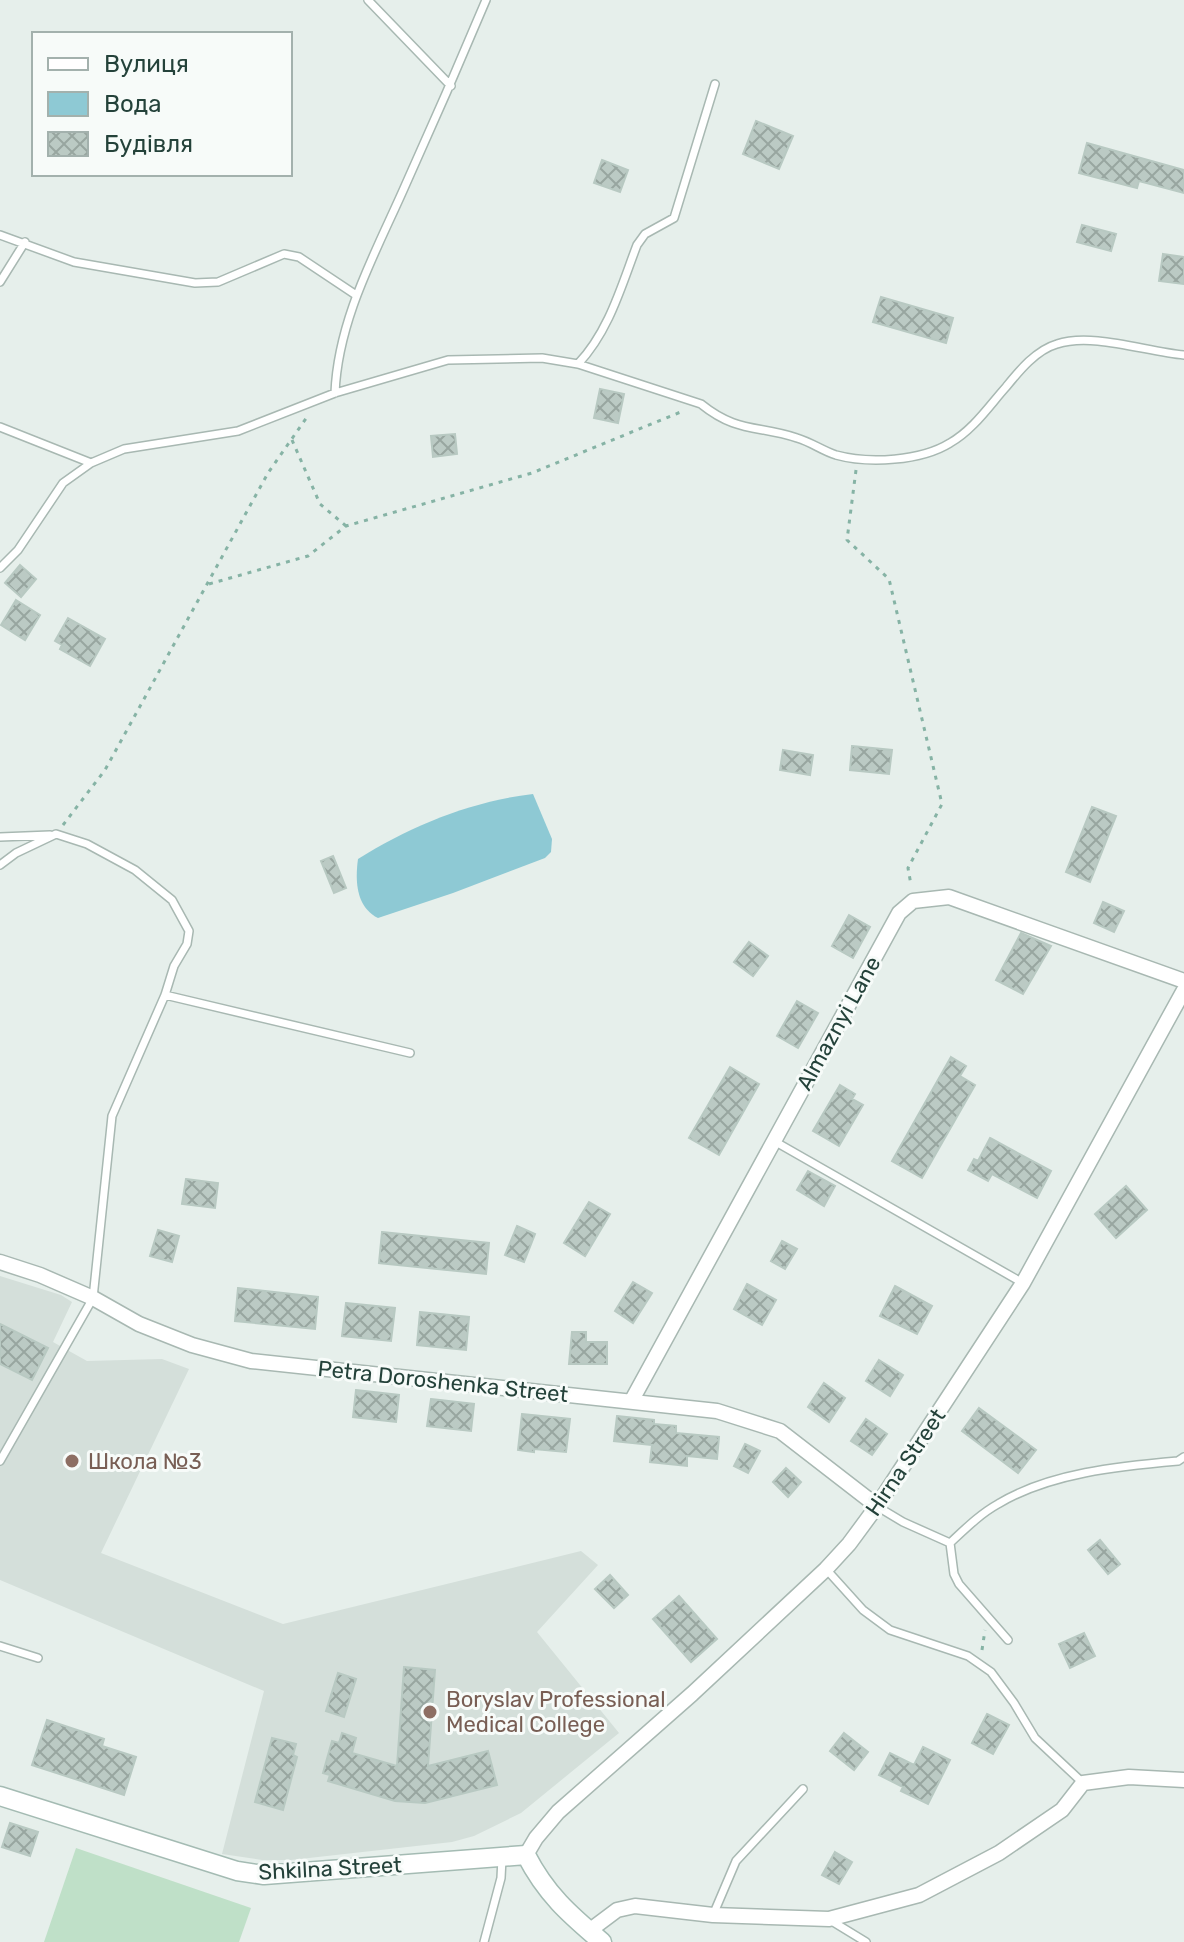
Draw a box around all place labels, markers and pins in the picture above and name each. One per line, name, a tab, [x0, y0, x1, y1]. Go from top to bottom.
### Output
place label: Школа №3	[88, 1448, 202, 1475]
marker: Школа №3	[63, 1452, 81, 1470]
place label: Boryslav Professional Medical College	[446, 1686, 666, 1738]
marker: Boryslav Professional Medical College	[421, 1703, 439, 1721]

